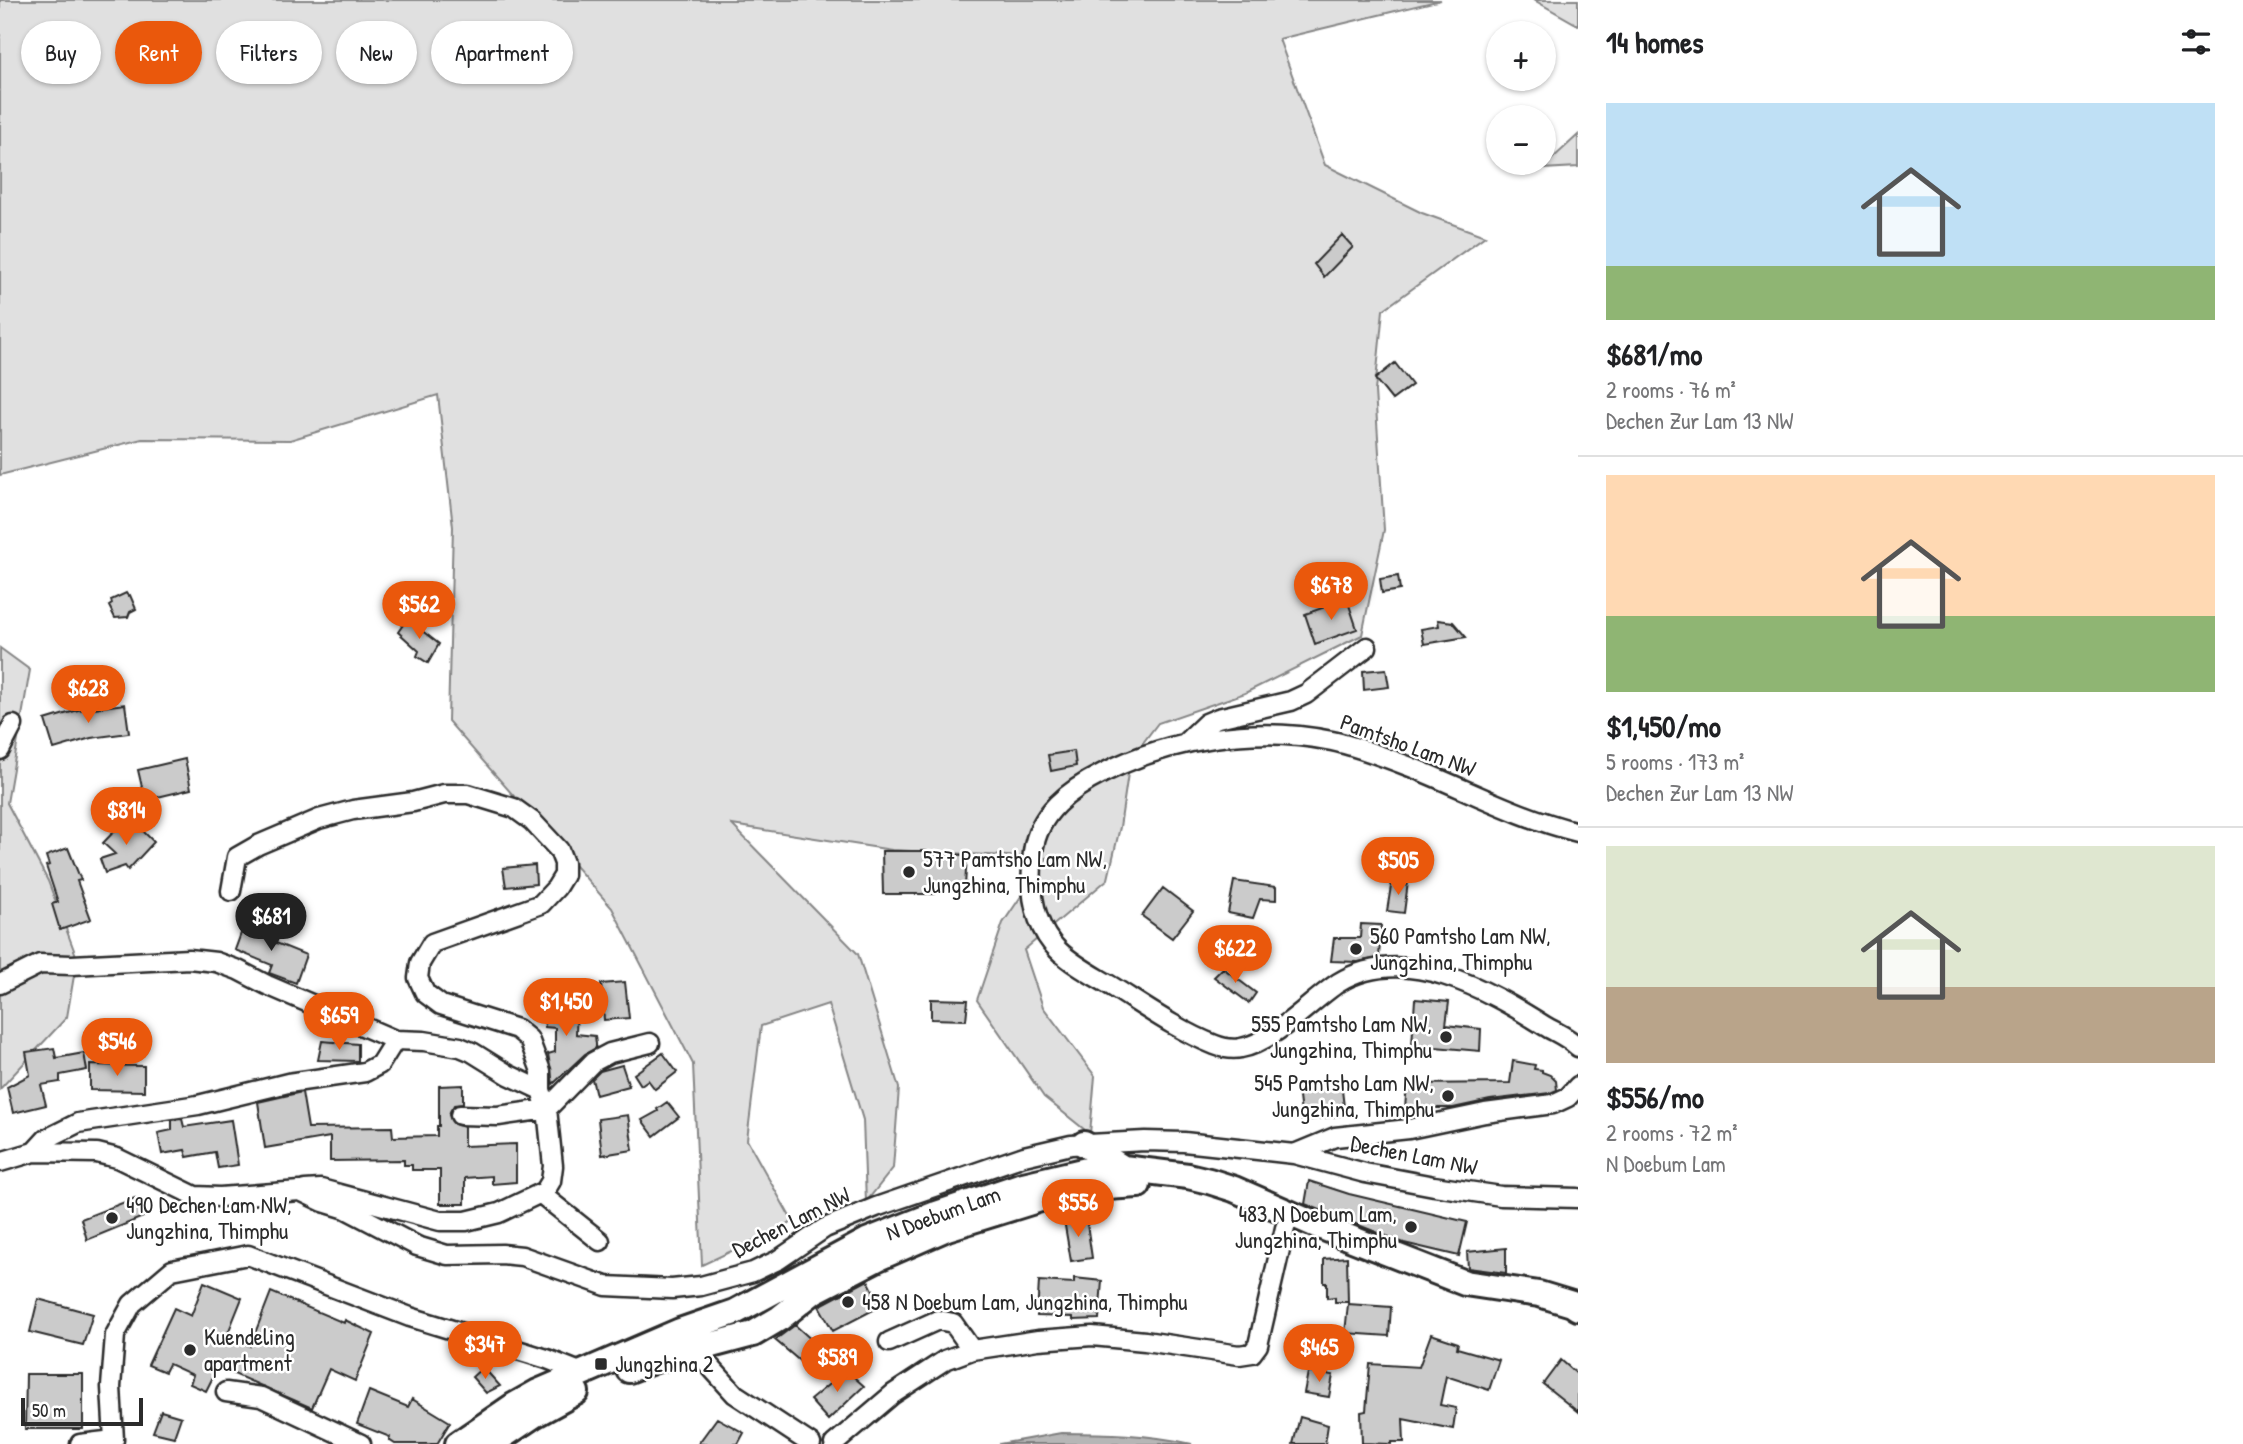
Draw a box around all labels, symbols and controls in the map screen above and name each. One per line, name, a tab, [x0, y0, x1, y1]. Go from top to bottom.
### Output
chip: Buy	[21, 21, 101, 84]
chip: Rent	[115, 21, 202, 84]
chip: Filters	[216, 21, 322, 84]
chip: New	[336, 21, 417, 84]
chip: Apartment	[431, 21, 573, 84]
map controls	[1486, 21, 1556, 175]
button: +	[1486, 21, 1556, 91]
text: 14 homes	[1606, 22, 1704, 62]
icon: filters	[2177, 23, 2215, 61]
button: −	[1486, 105, 1556, 175]
icon: home	[1848, 149, 1974, 275]
text: $681/mo	[1606, 334, 1702, 374]
text: 2 rooms · 76 m²	[1606, 374, 1736, 405]
text: Dechen Zur Lam 13 NW	[1606, 405, 1793, 436]
icon: home	[1848, 521, 1974, 647]
pin: $678	[1290, 562, 1372, 622]
text: $678	[1310, 569, 1352, 600]
pin: $562	[378, 582, 460, 641]
text: $562	[398, 588, 440, 619]
pin: $628	[47, 666, 129, 725]
text: $628	[67, 672, 109, 703]
street label: Pamtsho Lam NW	[1336, 706, 1480, 783]
text: $1,450/mo	[1606, 706, 1721, 746]
text: 5 rooms · 173 m²	[1606, 746, 1744, 777]
text: Dechen Zur Lam 13 NW	[1606, 777, 1793, 808]
pin: $814	[85, 788, 167, 847]
text: $814	[107, 794, 145, 825]
pin: $505	[1357, 838, 1439, 897]
place label: 577 Pamtsho Lam NW, Jungzhina, Thimphu	[923, 843, 1107, 900]
text: $505	[1377, 844, 1419, 875]
marker: 577 Pamtsho Lam NW, Jungzhina, Thimphu	[901, 864, 917, 880]
icon: home	[1848, 892, 1974, 1018]
pin: $681	[230, 894, 312, 953]
text: $681	[251, 900, 291, 931]
place label: 560 Pamtsho Lam NW, Jungzhina, Thimphu	[1370, 920, 1551, 977]
pin: $622	[1194, 926, 1276, 985]
text: $622	[1214, 932, 1256, 963]
marker: 560 Pamtsho Lam NW, Jungzhina, Thimphu	[1348, 941, 1364, 957]
pin: $1,450	[509, 978, 623, 1038]
text: $1,450	[539, 985, 593, 1016]
pin: $659	[298, 992, 380, 1052]
text: $659	[319, 999, 359, 1030]
place label: 555 Pamtsho Lam NW, Jungzhina, Thimphu	[1251, 1008, 1432, 1065]
pin: $546	[76, 1018, 158, 1078]
text: $546	[97, 1025, 137, 1056]
marker: 555 Pamtsho Lam NW, Jungzhina, Thimphu	[1438, 1029, 1454, 1045]
place label: 545 Pamtsho Lam NW, Jungzhina, Thimphu	[1254, 1067, 1434, 1124]
text: $556/mo	[1606, 1077, 1704, 1117]
marker: 545 Pamtsho Lam NW, Jungzhina, Thimphu	[1440, 1088, 1456, 1104]
text: 2 rooms · 72 m²	[1606, 1117, 1738, 1148]
street label: Dechen Lam NW	[1348, 1127, 1480, 1182]
text: N Doebum Lam	[1606, 1148, 1726, 1179]
street label: N Doebum Lam	[881, 1177, 1004, 1248]
street label: Dechen Lam NW	[727, 1179, 855, 1265]
pin: $556	[1037, 1180, 1119, 1239]
text: $556	[1058, 1186, 1098, 1217]
place label: 490 Dechen Lam NW, Jungzhina, Thimphu	[126, 1189, 292, 1246]
place label: 483 N Doebum Lam, Jungzhina, Thimphu	[1235, 1198, 1397, 1255]
marker: 490 Dechen Lam NW, Jungzhina, Thimphu	[104, 1210, 120, 1226]
marker: 483 N Doebum Lam, Jungzhina, Thimphu	[1403, 1219, 1419, 1235]
place label: 458 N Doebum Lam, Jungzhina, Thimphu	[862, 1286, 1188, 1317]
marker: 458 N Doebum Lam, Jungzhina, Thimphu	[840, 1294, 856, 1310]
place label: Kuendeling apartment	[204, 1321, 295, 1378]
pin: $347	[444, 1322, 526, 1381]
pin: $465	[1278, 1324, 1360, 1384]
text: $347	[464, 1328, 506, 1359]
text: $465	[1299, 1331, 1339, 1362]
pin: $589	[796, 1334, 878, 1394]
text: $589	[817, 1341, 857, 1372]
marker: Kuendeling apartment	[182, 1342, 198, 1358]
place label: Jungzhina 2	[615, 1348, 714, 1379]
marker: Jungzhina 2	[593, 1356, 609, 1372]
scale bar	[21, 1395, 144, 1427]
text: 50 m	[32, 1397, 66, 1423]

